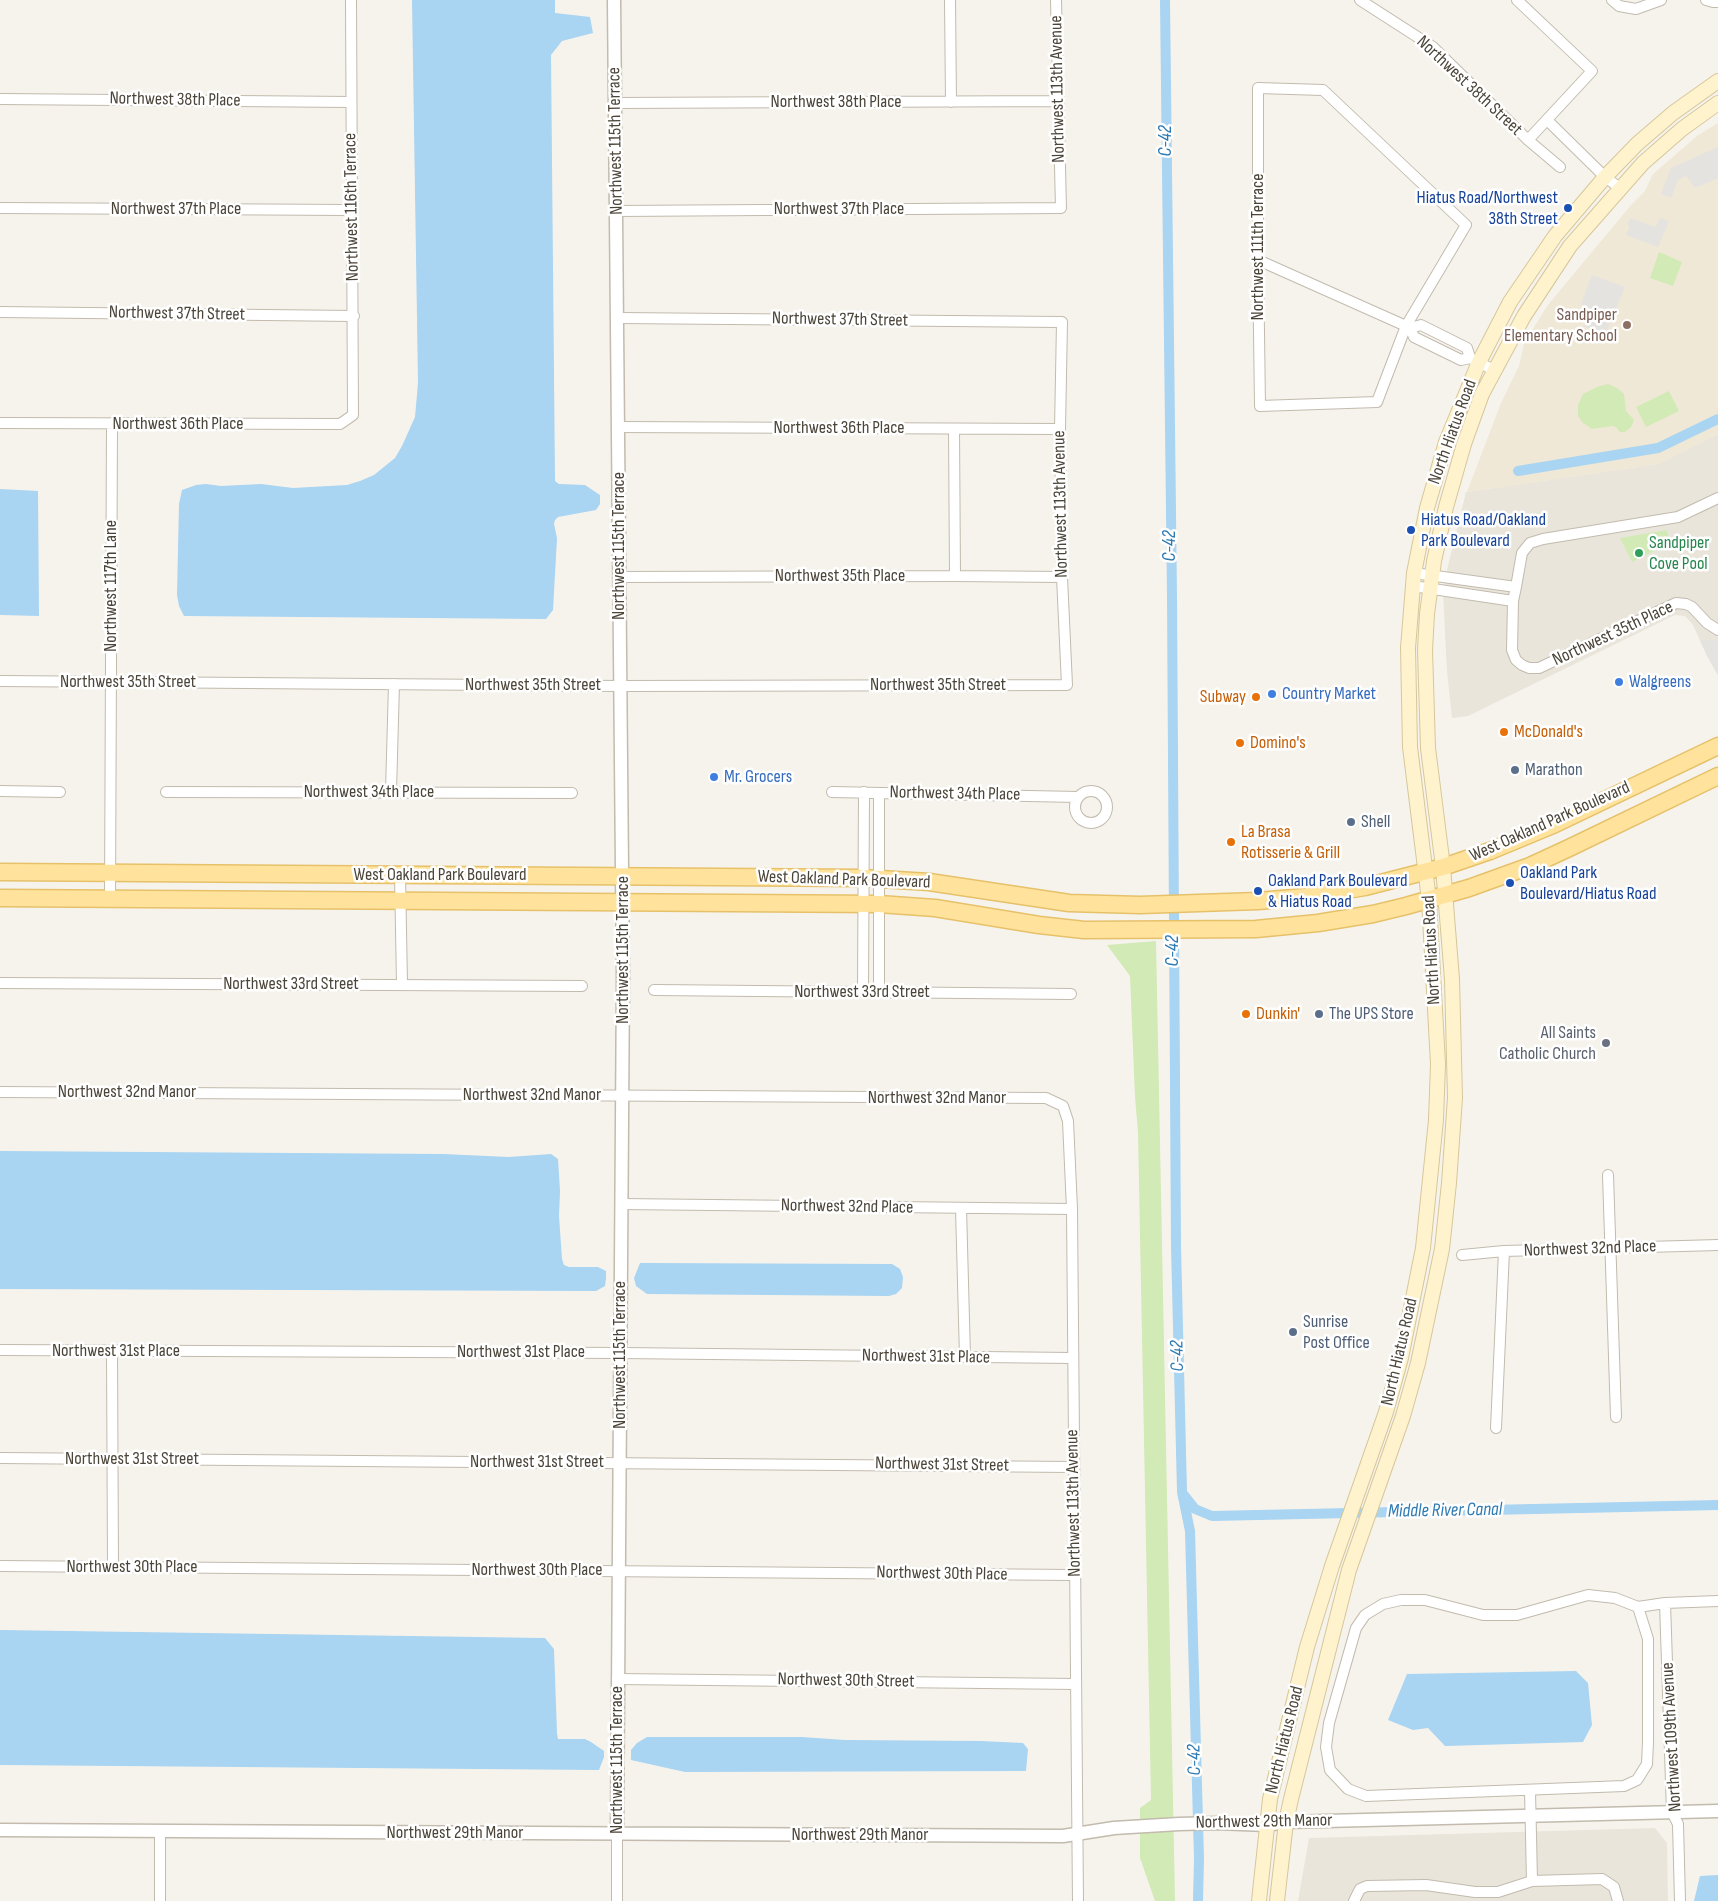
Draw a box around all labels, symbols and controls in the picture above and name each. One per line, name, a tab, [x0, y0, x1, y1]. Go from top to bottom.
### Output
street label: Northwest 113th Avenue	[1046, 15, 1070, 163]
street label: Northwest 38th Street	[1412, 31, 1526, 141]
street label: Northwest 115th Terrace	[604, 67, 628, 215]
street label: Northwest 38th Place	[109, 88, 241, 112]
street label: Northwest 38th Place	[770, 91, 902, 113]
water label: C-42	[1155, 125, 1177, 157]
street label: Northwest 116th Terrace	[340, 133, 364, 281]
street label: Northwest 111th Terrace	[1247, 174, 1269, 320]
place label: Hiatus Road/Northwest 38th Street	[1417, 187, 1558, 230]
street label: Northwest 37th Place	[111, 198, 241, 220]
street label: Northwest 37th Place	[774, 198, 904, 220]
marker: Hiatus Road/Northwest 38th Street	[1562, 202, 1574, 214]
street label: Northwest 37th Street	[109, 302, 245, 326]
place label: Sandpiper Elementary School	[1504, 304, 1617, 346]
street label: Northwest 37th Street	[772, 308, 908, 332]
marker: Sandpiper Elementary School	[1621, 319, 1633, 331]
street label: North Hiatus Road	[1424, 377, 1482, 487]
street label: Northwest 36th Place	[112, 413, 244, 435]
street label: Northwest 36th Place	[773, 417, 905, 439]
street label: Northwest 113th Avenue	[1049, 430, 1073, 578]
street label: Northwest 115th Terrace	[608, 472, 630, 620]
place label: Hiatus Road/Oakland Park Boulevard	[1421, 509, 1546, 552]
street label: Northwest 117th Lane	[100, 520, 122, 652]
marker: Hiatus Road/Oakland Park Boulevard	[1405, 524, 1417, 536]
water label: C-42	[1159, 530, 1181, 562]
place label: Sandpiper Cove Pool	[1649, 532, 1709, 574]
marker: Sandpiper Cove Pool	[1633, 547, 1645, 559]
street label: Northwest 35th Place	[775, 565, 905, 587]
street label: Northwest 35th Place	[1549, 597, 1677, 671]
street label: Northwest 35th Street	[60, 671, 196, 693]
place label: Walgreens	[1629, 671, 1691, 693]
street label: Northwest 35th Street	[465, 674, 601, 696]
street label: Northwest 35th Street	[870, 674, 1006, 696]
marker: Walgreens	[1613, 676, 1625, 688]
place label: Country Market	[1282, 683, 1376, 705]
place label: Subway	[1200, 686, 1246, 708]
marker: Country Market	[1266, 688, 1278, 700]
marker: Subway	[1250, 691, 1262, 703]
place label: McDonald's	[1514, 721, 1583, 743]
marker: McDonald's	[1498, 726, 1510, 738]
place label: Domino's	[1250, 732, 1306, 754]
marker: Domino's	[1234, 737, 1246, 749]
place label: Marathon	[1525, 759, 1583, 781]
marker: Marathon	[1509, 764, 1521, 776]
place label: Mr. Grocers	[724, 766, 792, 788]
marker: Mr. Grocers	[708, 771, 720, 783]
street label: West Oakland Park Boulevard	[1467, 777, 1633, 867]
street label: Northwest 34th Place	[304, 781, 434, 803]
street label: Northwest 34th Place	[889, 782, 1021, 806]
place label: Shell	[1361, 811, 1390, 833]
marker: Shell	[1345, 816, 1357, 828]
place label: La Brasa Rotisserie & Grill	[1241, 821, 1340, 864]
marker: La Brasa Rotisserie & Grill	[1225, 836, 1237, 848]
place label: Oakland Park Boulevard/Hiatus Road	[1520, 862, 1656, 904]
street label: West Oakland Park Boulevard	[354, 864, 526, 886]
street label: West Oakland Park Boulevard	[757, 866, 931, 894]
place label: Oakland Park Boulevard & Hiatus Road	[1268, 870, 1408, 912]
street label: Northwest 115th Terrace	[612, 876, 634, 1024]
marker: Oakland Park Boulevard/Hiatus Road	[1504, 877, 1516, 889]
marker: Oakland Park Boulevard & Hiatus Road	[1252, 885, 1264, 897]
street label: North Hiatus Road	[1418, 895, 1446, 1005]
water label: C-42	[1162, 935, 1184, 967]
street label: Northwest 33rd Street	[223, 973, 359, 995]
street label: Northwest 33rd Street	[794, 981, 930, 1003]
place label: Dunkin'	[1256, 1003, 1300, 1025]
place label: The UPS Store	[1329, 1003, 1414, 1025]
marker: Dunkin'	[1240, 1008, 1252, 1020]
marker: The UPS Store	[1313, 1008, 1325, 1020]
place label: All Saints Catholic Church	[1499, 1022, 1596, 1064]
marker: All Saints Catholic Church	[1600, 1037, 1612, 1049]
street label: Northwest 32nd Manor	[58, 1081, 196, 1103]
street label: Northwest 32nd Manor	[463, 1084, 601, 1106]
street label: Northwest 32nd Manor	[868, 1087, 1006, 1109]
street label: Northwest 32nd Place	[781, 1195, 913, 1219]
street label: Northwest 32nd Place	[1523, 1236, 1657, 1262]
street label: Northwest 115th Terrace	[609, 1281, 631, 1429]
street label: North Hiatus Road	[1377, 1296, 1423, 1408]
place label: Sunrise Post Office	[1303, 1311, 1370, 1354]
marker: Sunrise Post Office	[1287, 1326, 1299, 1338]
street label: Northwest 31st Place	[52, 1340, 180, 1362]
water label: C-42	[1166, 1340, 1190, 1372]
street label: Northwest 31st Place	[457, 1341, 585, 1363]
street label: Northwest 31st Place	[862, 1345, 990, 1369]
street label: Northwest 113th Avenue	[1062, 1429, 1086, 1577]
street label: Northwest 31st Street	[65, 1448, 199, 1470]
street label: Northwest 31st Street	[470, 1451, 604, 1473]
street label: Northwest 31st Street	[875, 1453, 1009, 1477]
water label: Middle River Canal	[1388, 1499, 1502, 1523]
street label: Northwest 30th Place	[66, 1556, 198, 1578]
street label: Northwest 30th Place	[471, 1559, 603, 1581]
street label: Northwest 30th Place	[876, 1562, 1008, 1586]
street label: Northwest 109th Avenue	[1657, 1662, 1687, 1812]
street label: Northwest 30th Street	[777, 1669, 915, 1693]
street label: North Hiatus Road	[1261, 1684, 1309, 1796]
street label: Northwest 115th Terrace	[606, 1686, 628, 1834]
water label: C-42	[1183, 1744, 1207, 1776]
street label: Northwest 29th Manor	[1195, 1810, 1333, 1834]
street label: Northwest 29th Manor	[387, 1822, 523, 1844]
street label: Northwest 29th Manor	[792, 1824, 928, 1846]

